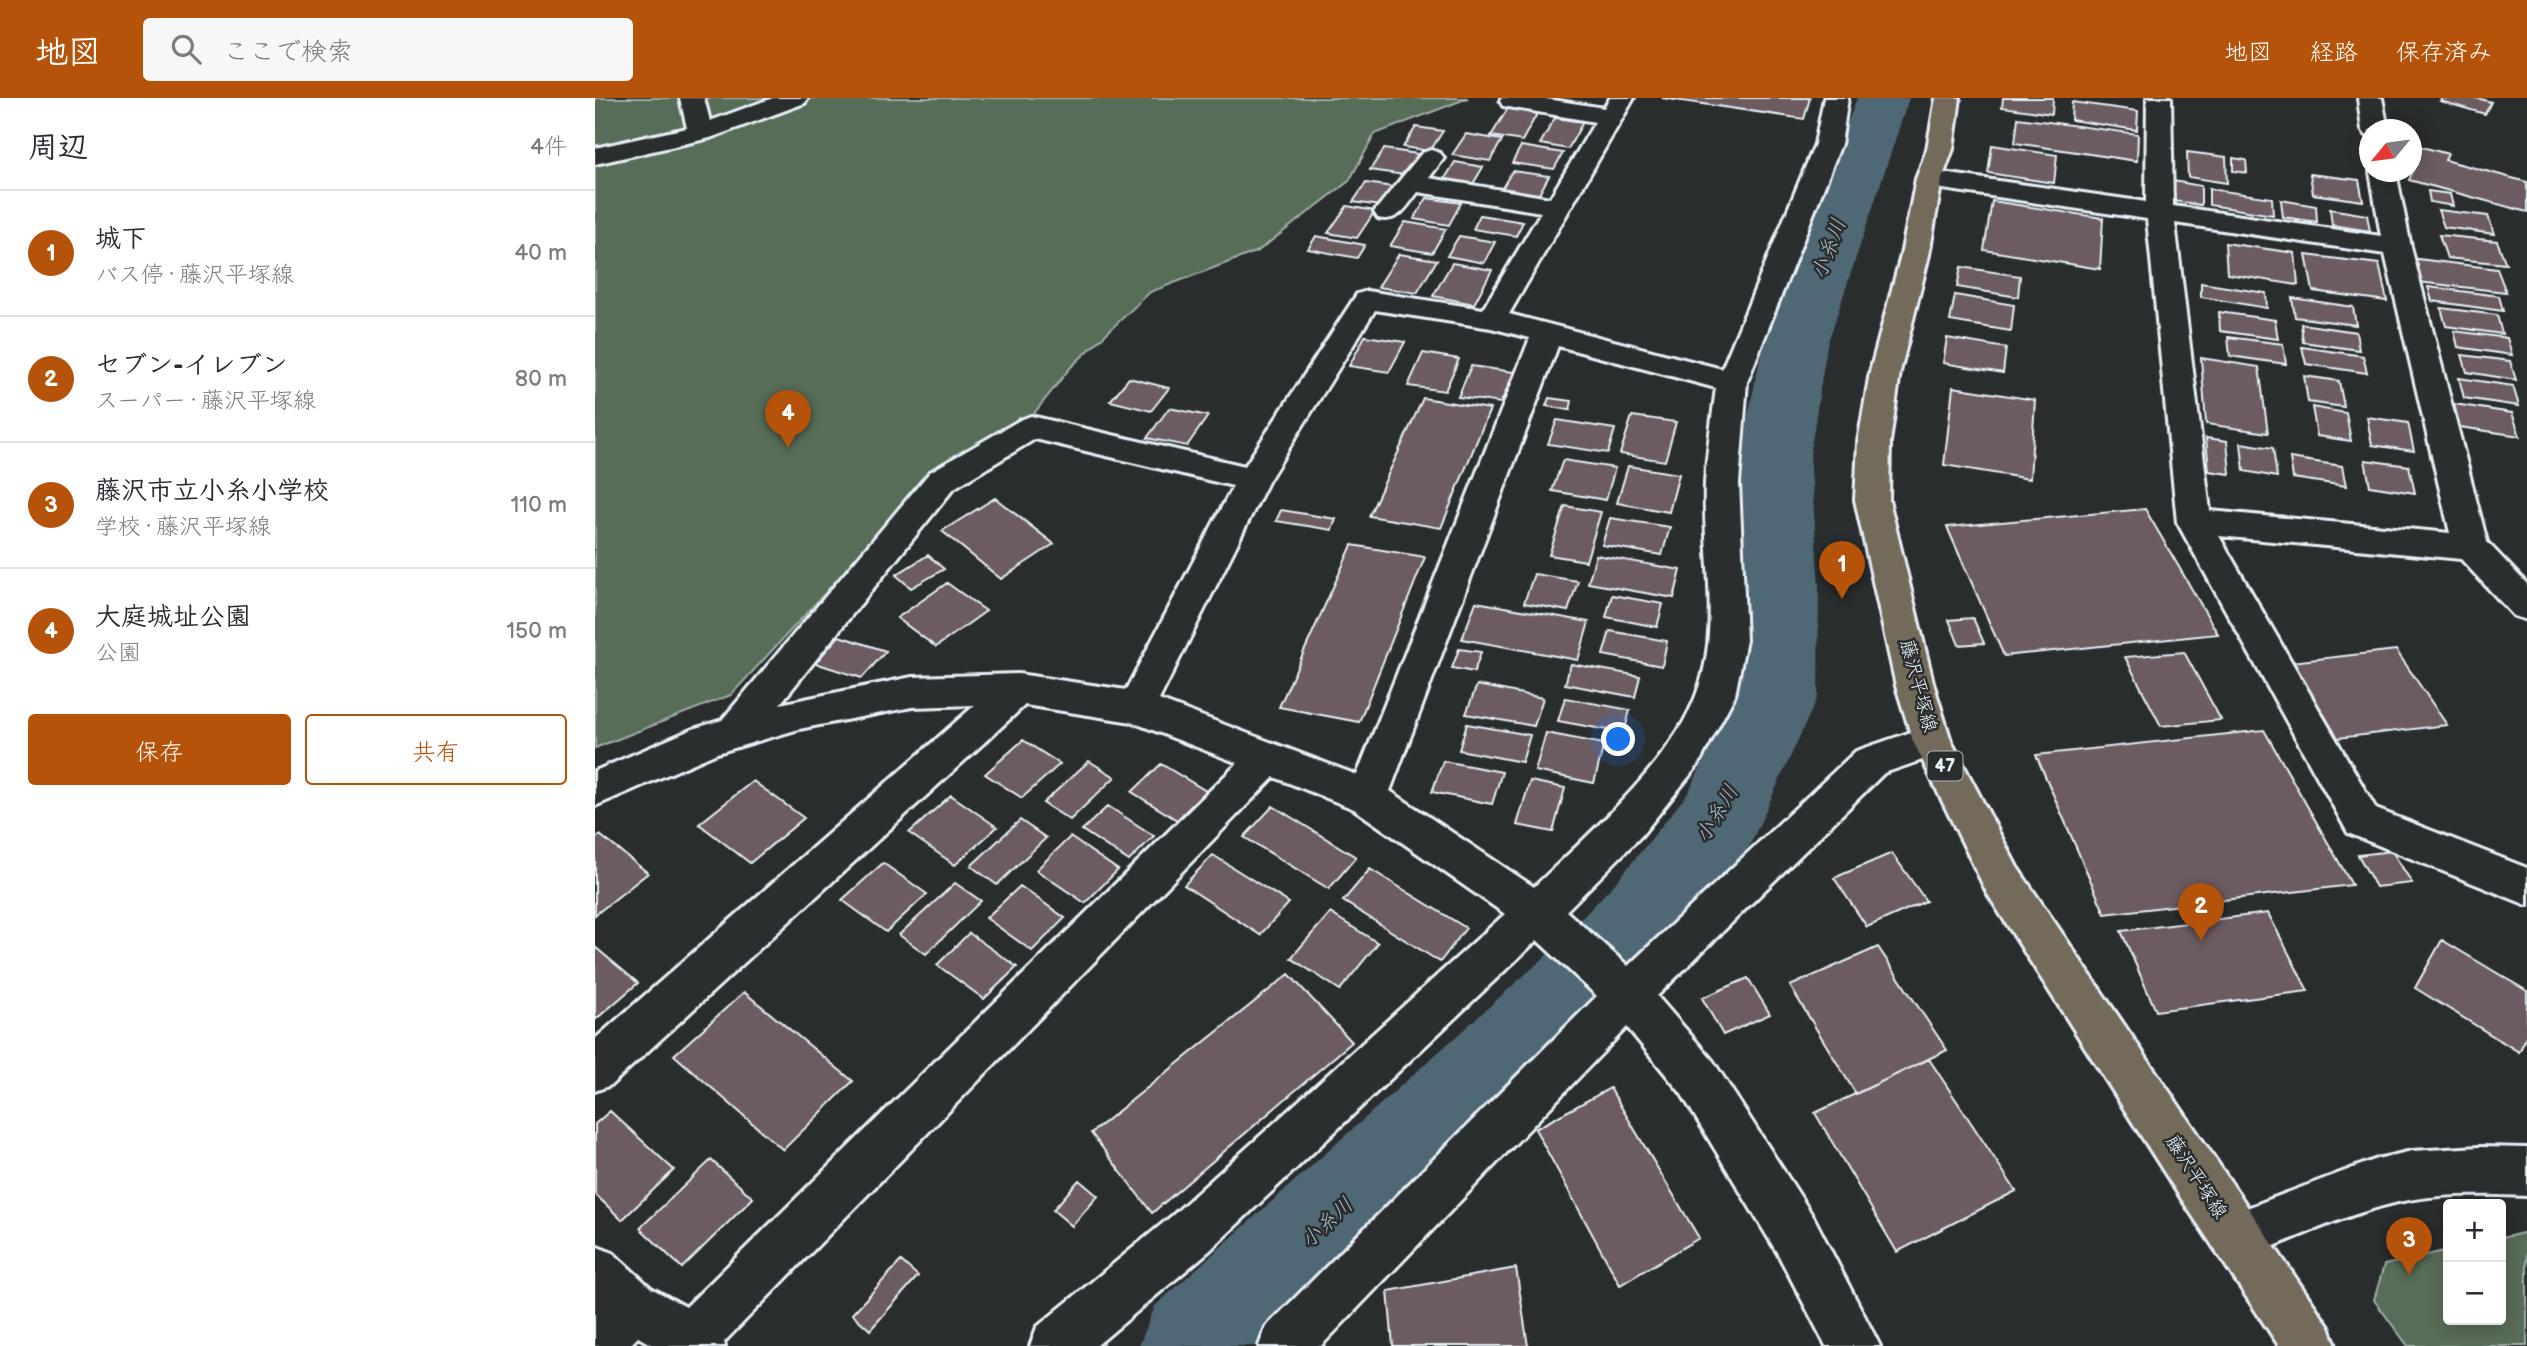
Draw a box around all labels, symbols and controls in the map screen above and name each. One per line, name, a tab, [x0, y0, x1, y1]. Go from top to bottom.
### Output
search box	[143, 18, 633, 81]
icon: search	[167, 30, 205, 68]
text: 地図	[35, 33, 101, 73]
text: ここで検索	[223, 37, 353, 68]
text: 地図	[2224, 38, 2272, 67]
text: 経路	[2310, 38, 2358, 67]
text: 保存済み	[2396, 38, 2492, 67]
north arrow	[2359, 119, 2422, 182]
text: 周辺	[28, 130, 88, 166]
text: 4件	[530, 133, 567, 161]
water label: 小糸川	[1806, 215, 1852, 283]
text: 城下	[95, 224, 147, 255]
text: 1	[46, 239, 56, 267]
text: 40 m	[514, 239, 567, 267]
text: バス停 · 藤沢平塚線	[95, 261, 294, 289]
text: セブン-イレブン	[95, 350, 288, 381]
text: 2	[44, 365, 58, 393]
text: 80 m	[515, 365, 567, 393]
text: スーパー · 藤沢平塚線	[95, 387, 316, 415]
pin: 4	[765, 390, 811, 448]
text: 藤沢市立小糸小学校	[95, 476, 329, 507]
text: 3	[44, 491, 58, 519]
text: 110 m	[510, 491, 567, 519]
text: 学校 · 藤沢平塚線	[95, 513, 271, 541]
pin: 1	[1819, 541, 1865, 599]
text: 大庭城址公園	[95, 602, 251, 633]
text: 4	[44, 617, 58, 645]
text: 150 m	[506, 617, 567, 645]
street label: 藤沢平塚線	[1895, 637, 1941, 735]
text: 公園	[95, 639, 141, 667]
button: 保存	[28, 714, 291, 785]
button: 共有	[305, 714, 567, 785]
your location	[1601, 722, 1635, 756]
road number: 47	[1927, 752, 1963, 780]
water label: 小糸川	[1690, 781, 1744, 847]
pin: 2	[2178, 883, 2224, 941]
street label: 藤沢平塚線	[2160, 1131, 2232, 1223]
water label: 小糸川	[1295, 1192, 1359, 1254]
map controls	[2443, 1199, 2506, 1325]
button: +	[2443, 1199, 2506, 1262]
pin: 3	[2386, 1217, 2432, 1275]
button: −	[2443, 1262, 2506, 1325]

